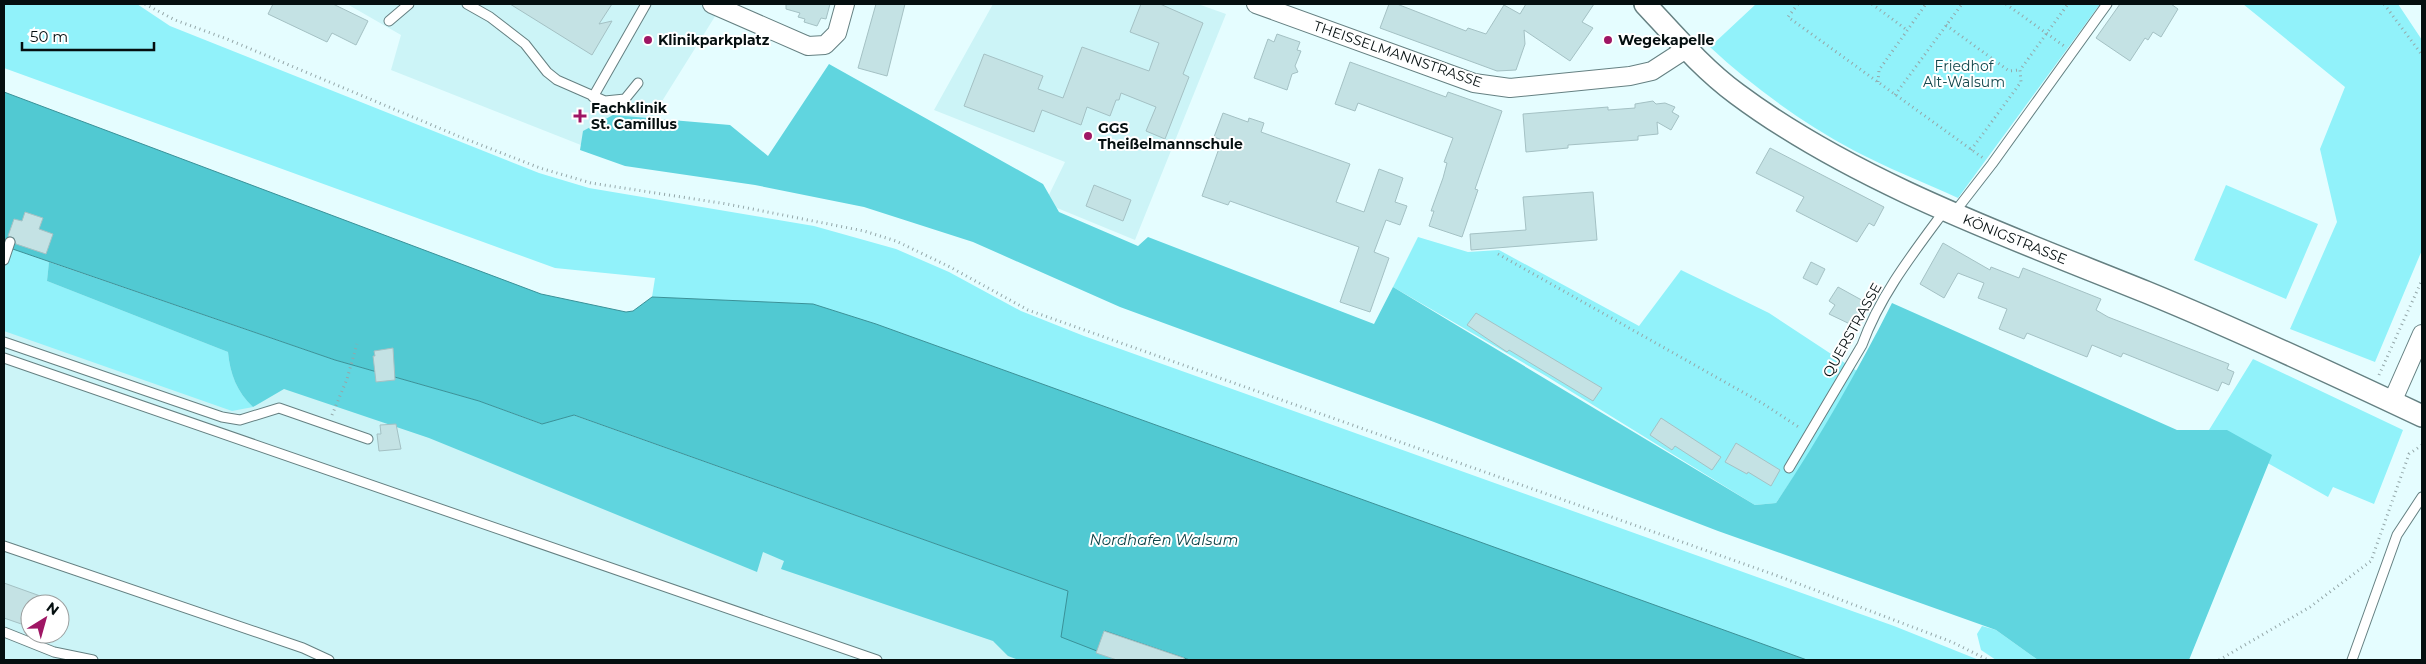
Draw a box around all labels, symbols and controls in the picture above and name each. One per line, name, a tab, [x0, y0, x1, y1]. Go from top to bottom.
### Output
street label: THEISSELMANNSTRASSE	[1311, 17, 1485, 91]
scale bar	[22, 20, 155, 52]
text: 50 m	[30, 27, 68, 46]
place label: Klinikparkplatz	[658, 31, 770, 49]
place label: Wegekapelle	[1618, 31, 1715, 49]
marker: Klinikparkplatz	[642, 34, 654, 46]
marker: Wegekapelle	[1602, 34, 1614, 46]
park label: Friedhof Alt-Walsum	[1923, 57, 2005, 91]
place label: Fachklinik St. Camillus	[591, 99, 677, 133]
marker: Fachklinik St. Camillus	[573, 109, 587, 123]
place label: GGS Theißelmannschule	[1098, 119, 1243, 153]
marker: GGS Theißelmannschule	[1082, 130, 1094, 142]
street label: KÖNIGSTRASSE	[1960, 210, 2070, 268]
street label: QUERSTRASSE	[1819, 279, 1885, 381]
water label: Nordhafen Walsum	[1089, 530, 1239, 549]
north arrow	[20, 594, 70, 644]
text: N	[43, 598, 63, 619]

